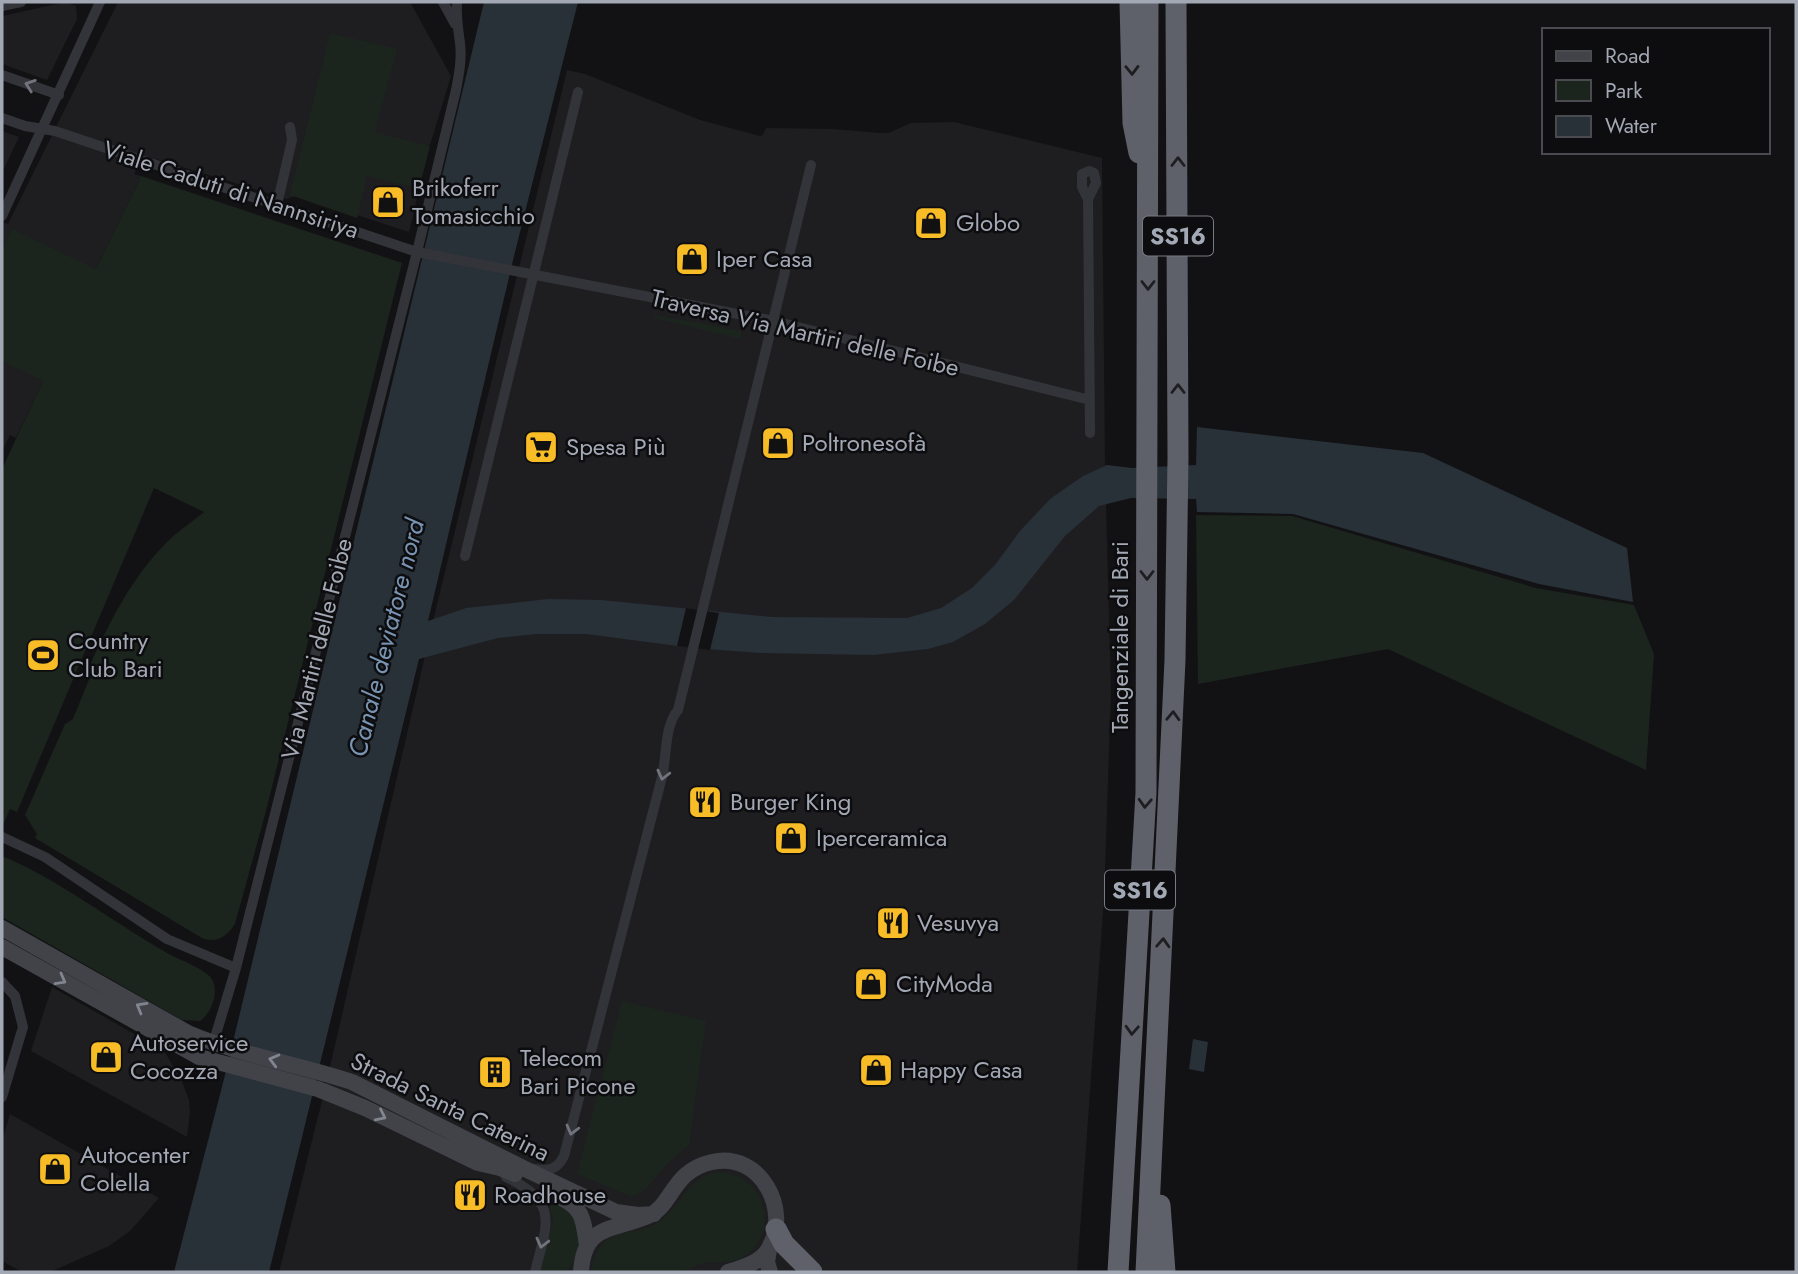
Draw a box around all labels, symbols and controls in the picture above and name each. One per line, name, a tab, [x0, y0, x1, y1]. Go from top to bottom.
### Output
legend	[1542, 28, 1770, 154]
text: Road	[1605, 41, 1650, 71]
one-way arrow	[1124, 65, 1139, 76]
text: Park	[1605, 76, 1643, 106]
one-way arrow	[25, 79, 37, 93]
text: Water	[1605, 111, 1658, 141]
street label: Viale Caduti di Nannsiriya	[99, 132, 364, 247]
one-way arrow	[1170, 156, 1186, 167]
place label: Brikoferr Tomasicchio	[412, 170, 535, 233]
shop icon: Brikoferr Tomasicchio	[369, 183, 407, 221]
shop icon: Globo	[912, 204, 950, 242]
place label: Globo	[956, 205, 1020, 240]
road number: SS16	[1143, 216, 1213, 256]
shop icon: Iper Casa	[673, 240, 711, 278]
place label: Iper Casa	[716, 241, 813, 276]
street label: Traversa Via Martiri delle Foibe	[648, 280, 963, 385]
one-way arrow	[1140, 280, 1156, 291]
one-way arrow	[1170, 384, 1186, 394]
shop icon: Poltronesofà	[759, 424, 797, 462]
place label: Poltronesofà	[802, 425, 926, 460]
supermarket icon: Spesa Più	[522, 428, 560, 466]
place label: Spesa Più	[566, 429, 666, 464]
water label: Canale deviatore nord	[338, 513, 434, 761]
street label: Via Martiri delle Foibe	[272, 535, 361, 763]
street label: Tangenziale di Bari	[1102, 541, 1137, 733]
one-way arrow	[1139, 570, 1155, 581]
place label: Country Club Bari	[68, 623, 163, 686]
sports icon: Country Club Bari	[24, 636, 62, 674]
one-way arrow	[1165, 710, 1180, 721]
one-way arrow	[657, 769, 671, 781]
restaurant icon: Burger King	[686, 783, 724, 821]
place label: Burger King	[730, 784, 851, 819]
one-way arrow	[1138, 797, 1153, 808]
shop icon: Iperceramica	[772, 819, 810, 857]
place label: Iperceramica	[816, 820, 947, 855]
road number: SS16	[1105, 870, 1175, 909]
restaurant icon: Vesuvya	[874, 904, 912, 942]
place label: Vesuvya	[917, 905, 999, 940]
one-way arrow	[1155, 937, 1170, 948]
shop icon: CityModa	[852, 965, 890, 1003]
place label: CityModa	[896, 966, 993, 1001]
one-way arrow	[54, 972, 67, 985]
one-way arrow	[136, 1002, 148, 1015]
one-way arrow	[1125, 1024, 1140, 1035]
place label: Autoservice Cocozza	[130, 1025, 248, 1088]
shop icon: Autoservice Cocozza	[87, 1038, 125, 1076]
place label: Telecom Bari Picone	[520, 1040, 636, 1103]
street label: Strada Santa Caterina	[345, 1043, 556, 1170]
shop icon: Happy Casa	[857, 1051, 895, 1089]
place label: Happy Casa	[900, 1052, 1023, 1087]
building icon: Telecom Bari Picone	[476, 1053, 514, 1091]
one-way arrow	[268, 1054, 280, 1068]
one-way arrow	[374, 1107, 386, 1121]
one-way arrow	[565, 1123, 580, 1135]
place label: Autocenter Colella	[80, 1137, 190, 1200]
shop icon: Autocenter Colella	[36, 1150, 74, 1188]
restaurant icon: Roadhouse	[451, 1176, 489, 1214]
place label: Roadhouse	[494, 1177, 606, 1212]
one-way arrow	[536, 1237, 550, 1249]

